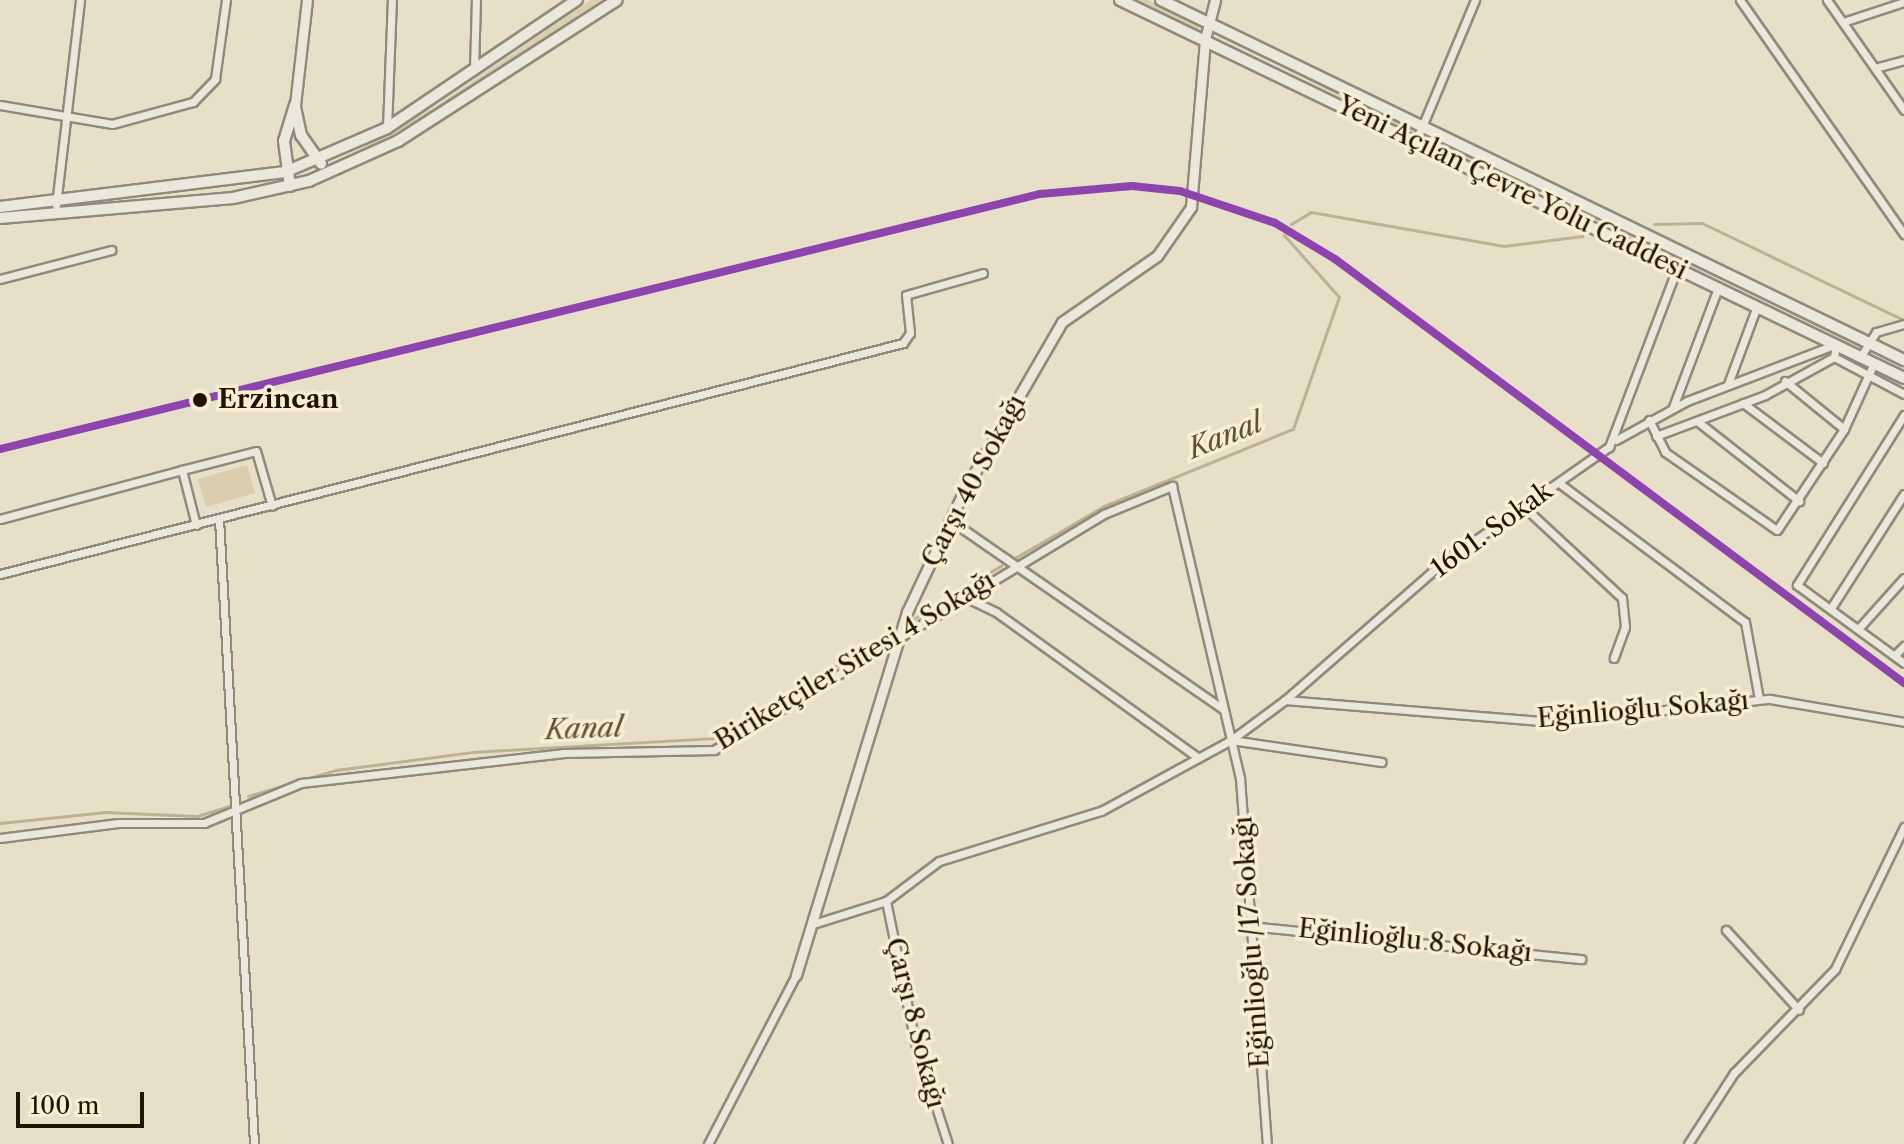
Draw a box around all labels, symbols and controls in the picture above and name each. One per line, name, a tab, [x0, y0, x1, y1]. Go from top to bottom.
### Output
street label: Yeni Açılan Çevre Yolu Caddesi	[1331, 89, 1693, 287]
place label: Erzincan	[218, 384, 339, 416]
marker: Erzincan	[189, 389, 211, 411]
street label: Çarşı 40 Sokağı	[916, 390, 1032, 572]
water label: Kanal	[1183, 405, 1267, 465]
street label: 1601. Sokak	[1425, 476, 1559, 584]
street label: Biriketçiler Sitesi 4 Sokağı	[709, 565, 1001, 757]
street label: Eğinlioğlu Sokağı	[1536, 685, 1750, 735]
water label: Kanal	[545, 710, 623, 746]
street label: Eğinlioğlu /17 Sokağı	[1228, 815, 1276, 1069]
street label: Eğinlioğlu 8 Sokağı	[1297, 913, 1533, 969]
street label: Çarşı 8 Sokağı	[879, 935, 951, 1111]
scale bar	[20, 1076, 148, 1126]
text: 100 m	[30, 1091, 99, 1120]

